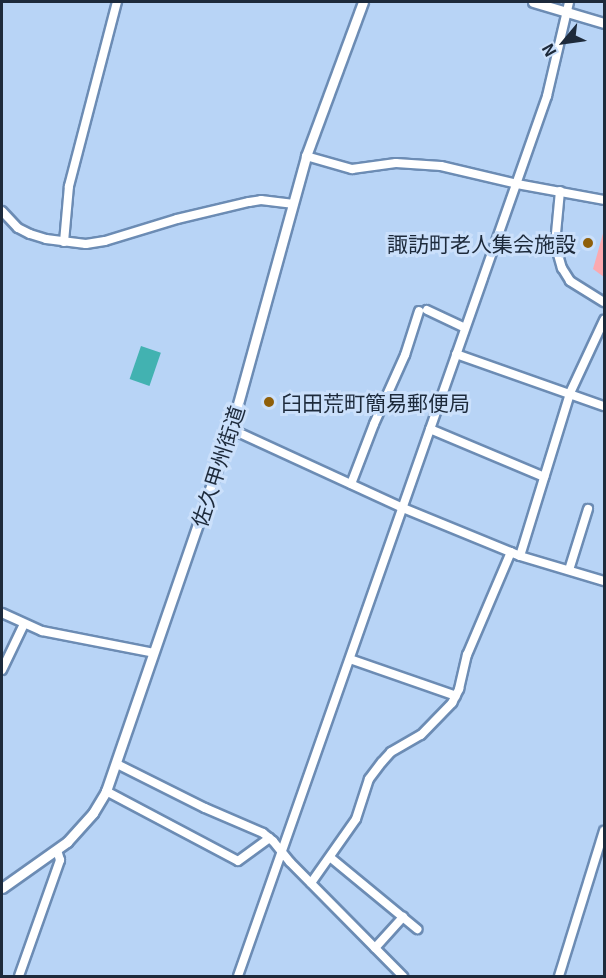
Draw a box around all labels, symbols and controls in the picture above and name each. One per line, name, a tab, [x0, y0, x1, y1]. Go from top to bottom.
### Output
north arrow	[534, 12, 594, 72]
text: N	[535, 40, 562, 62]
place label: 諏訪町老人集会施設	[387, 230, 576, 256]
marker: 諏訪町老人集会施設	[581, 236, 595, 250]
place label: 臼田荒町簡易郵便局	[281, 389, 470, 415]
marker: 臼田荒町簡易郵便局	[262, 395, 276, 409]
street label: 佐久甲州街道	[186, 402, 248, 530]

